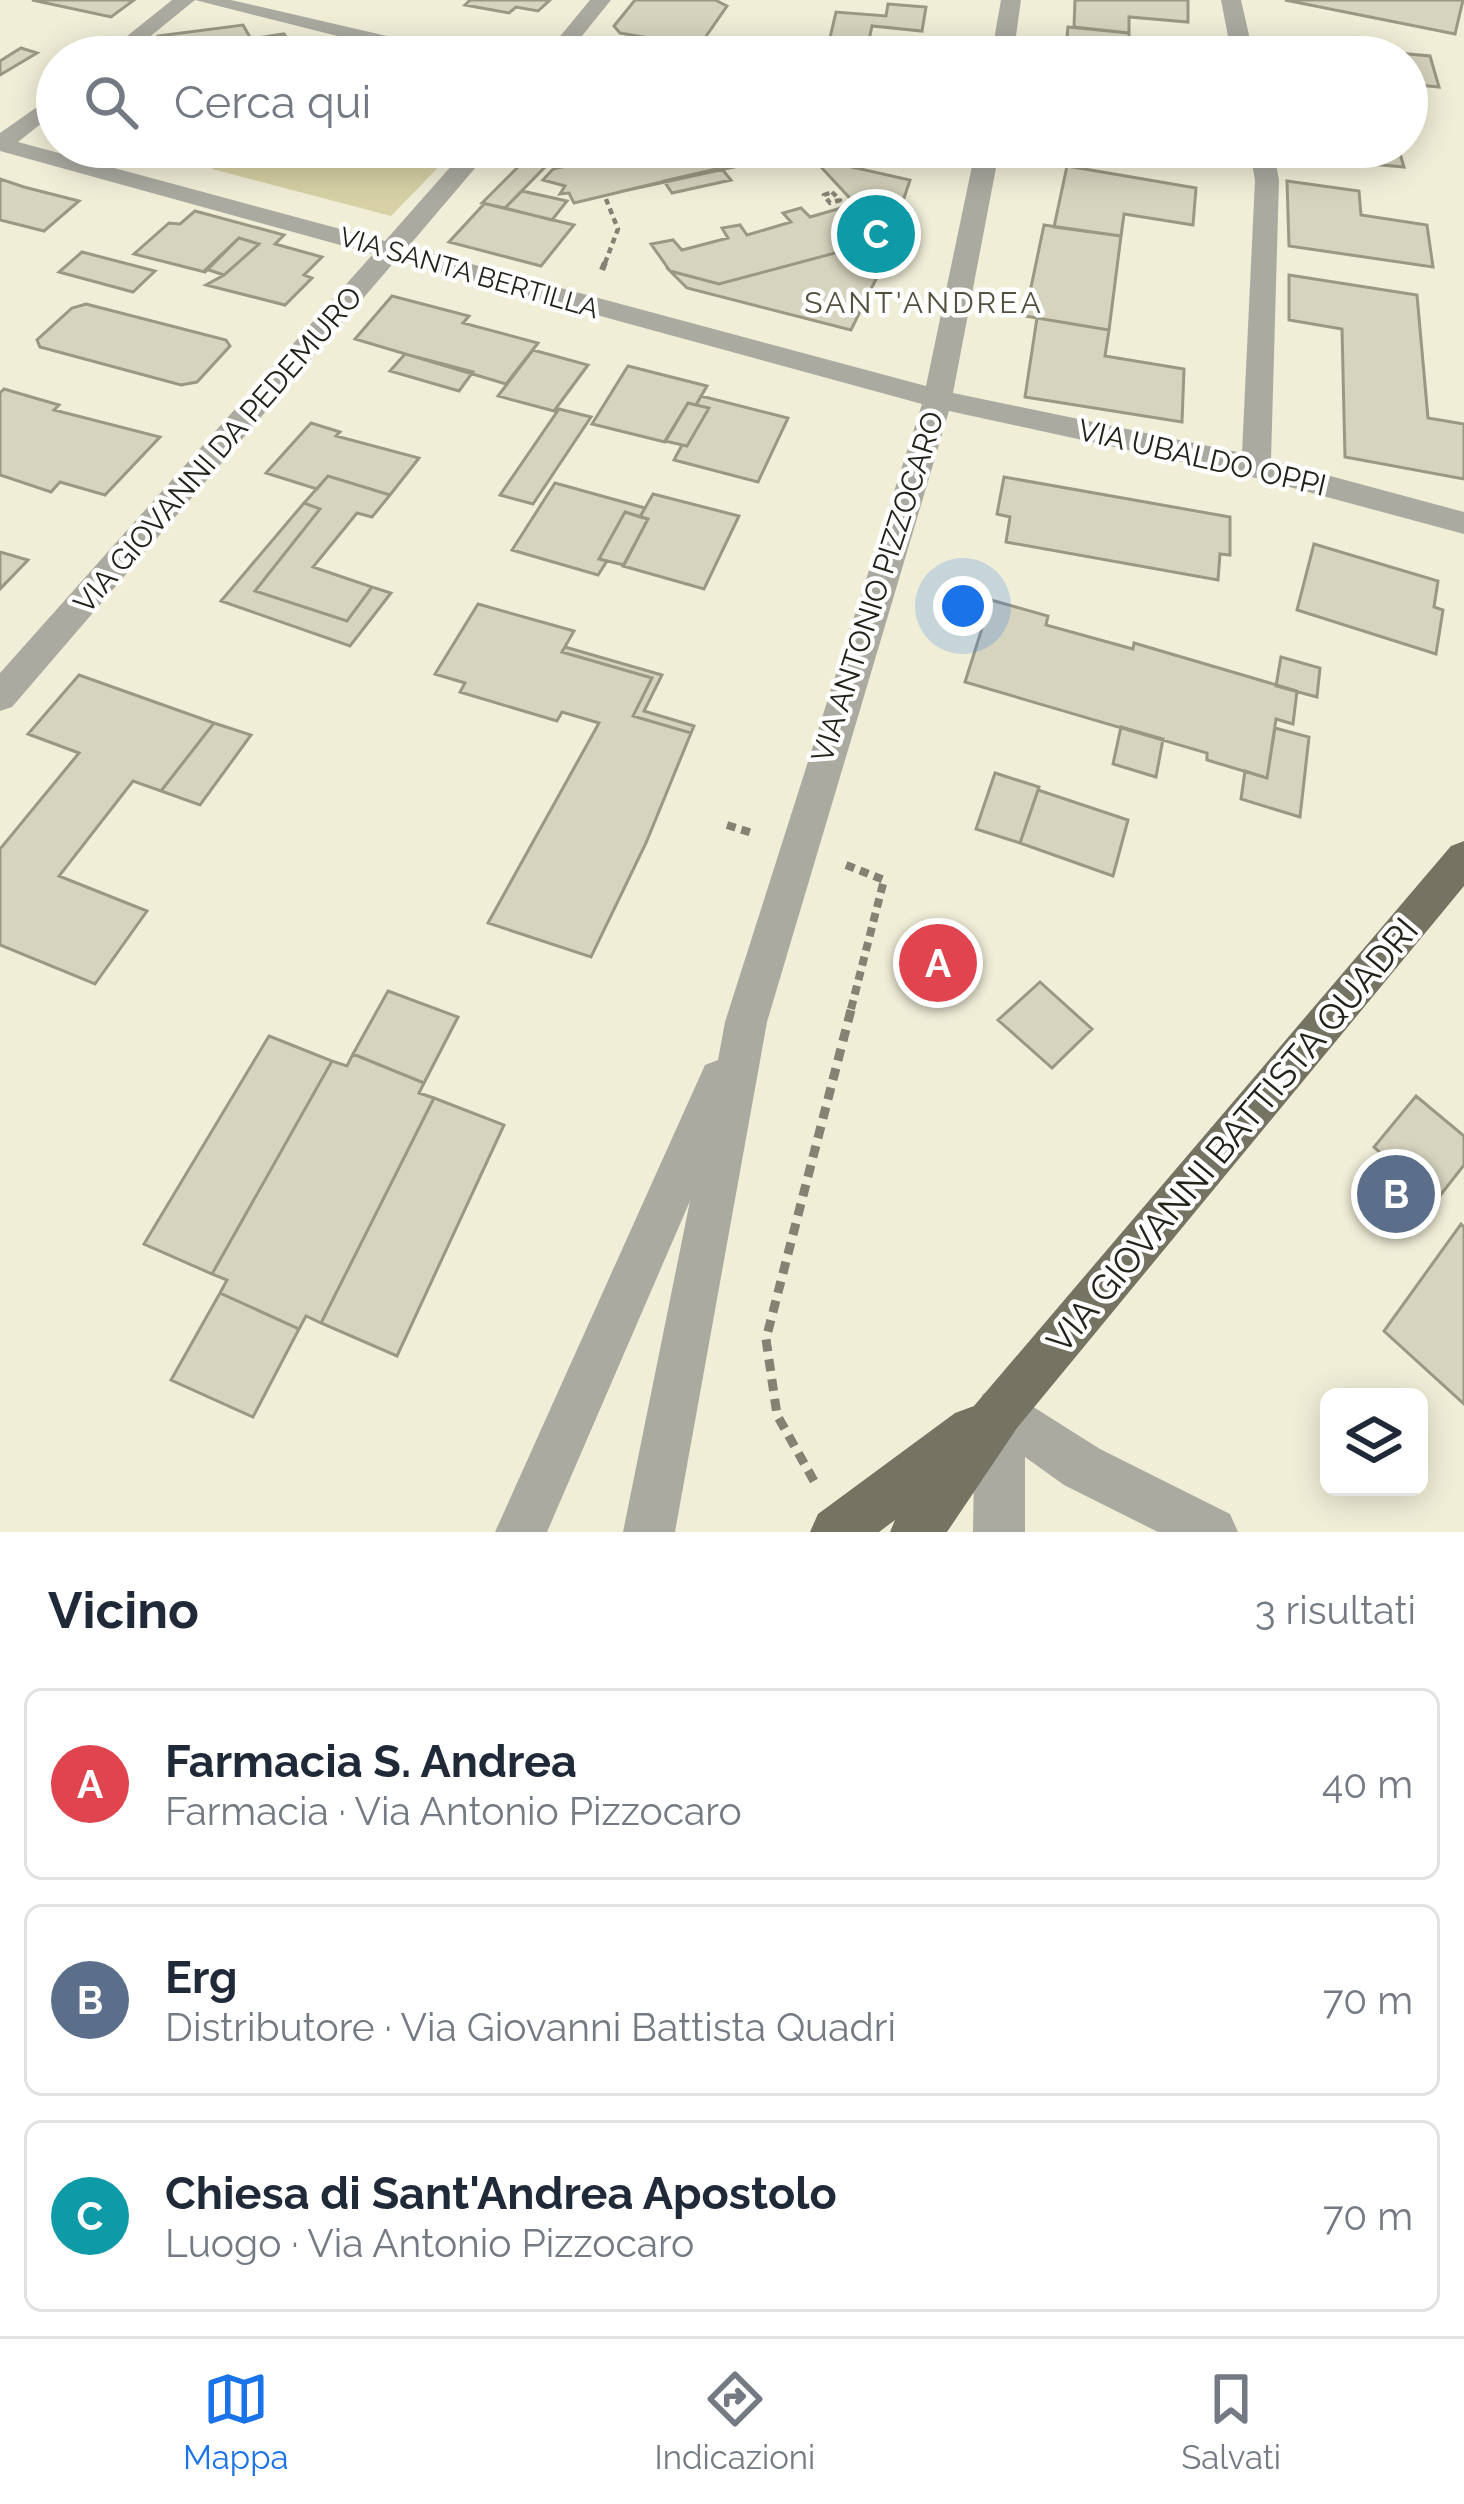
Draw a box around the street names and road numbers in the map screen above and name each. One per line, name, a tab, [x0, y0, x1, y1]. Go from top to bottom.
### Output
street label: VIA SANTA BERTILLA	[336, 221, 602, 324]
street label: VIA GIOVANNI DA PEDEMURO	[66, 279, 369, 620]
street label: VIA ANTONIO PIZZOCARO	[804, 407, 951, 767]
street label: VIA UBALDO OPPI	[1075, 412, 1330, 503]
street label: VIA GIOVANNI BATTISTA QUADRI	[1037, 908, 1427, 1362]

